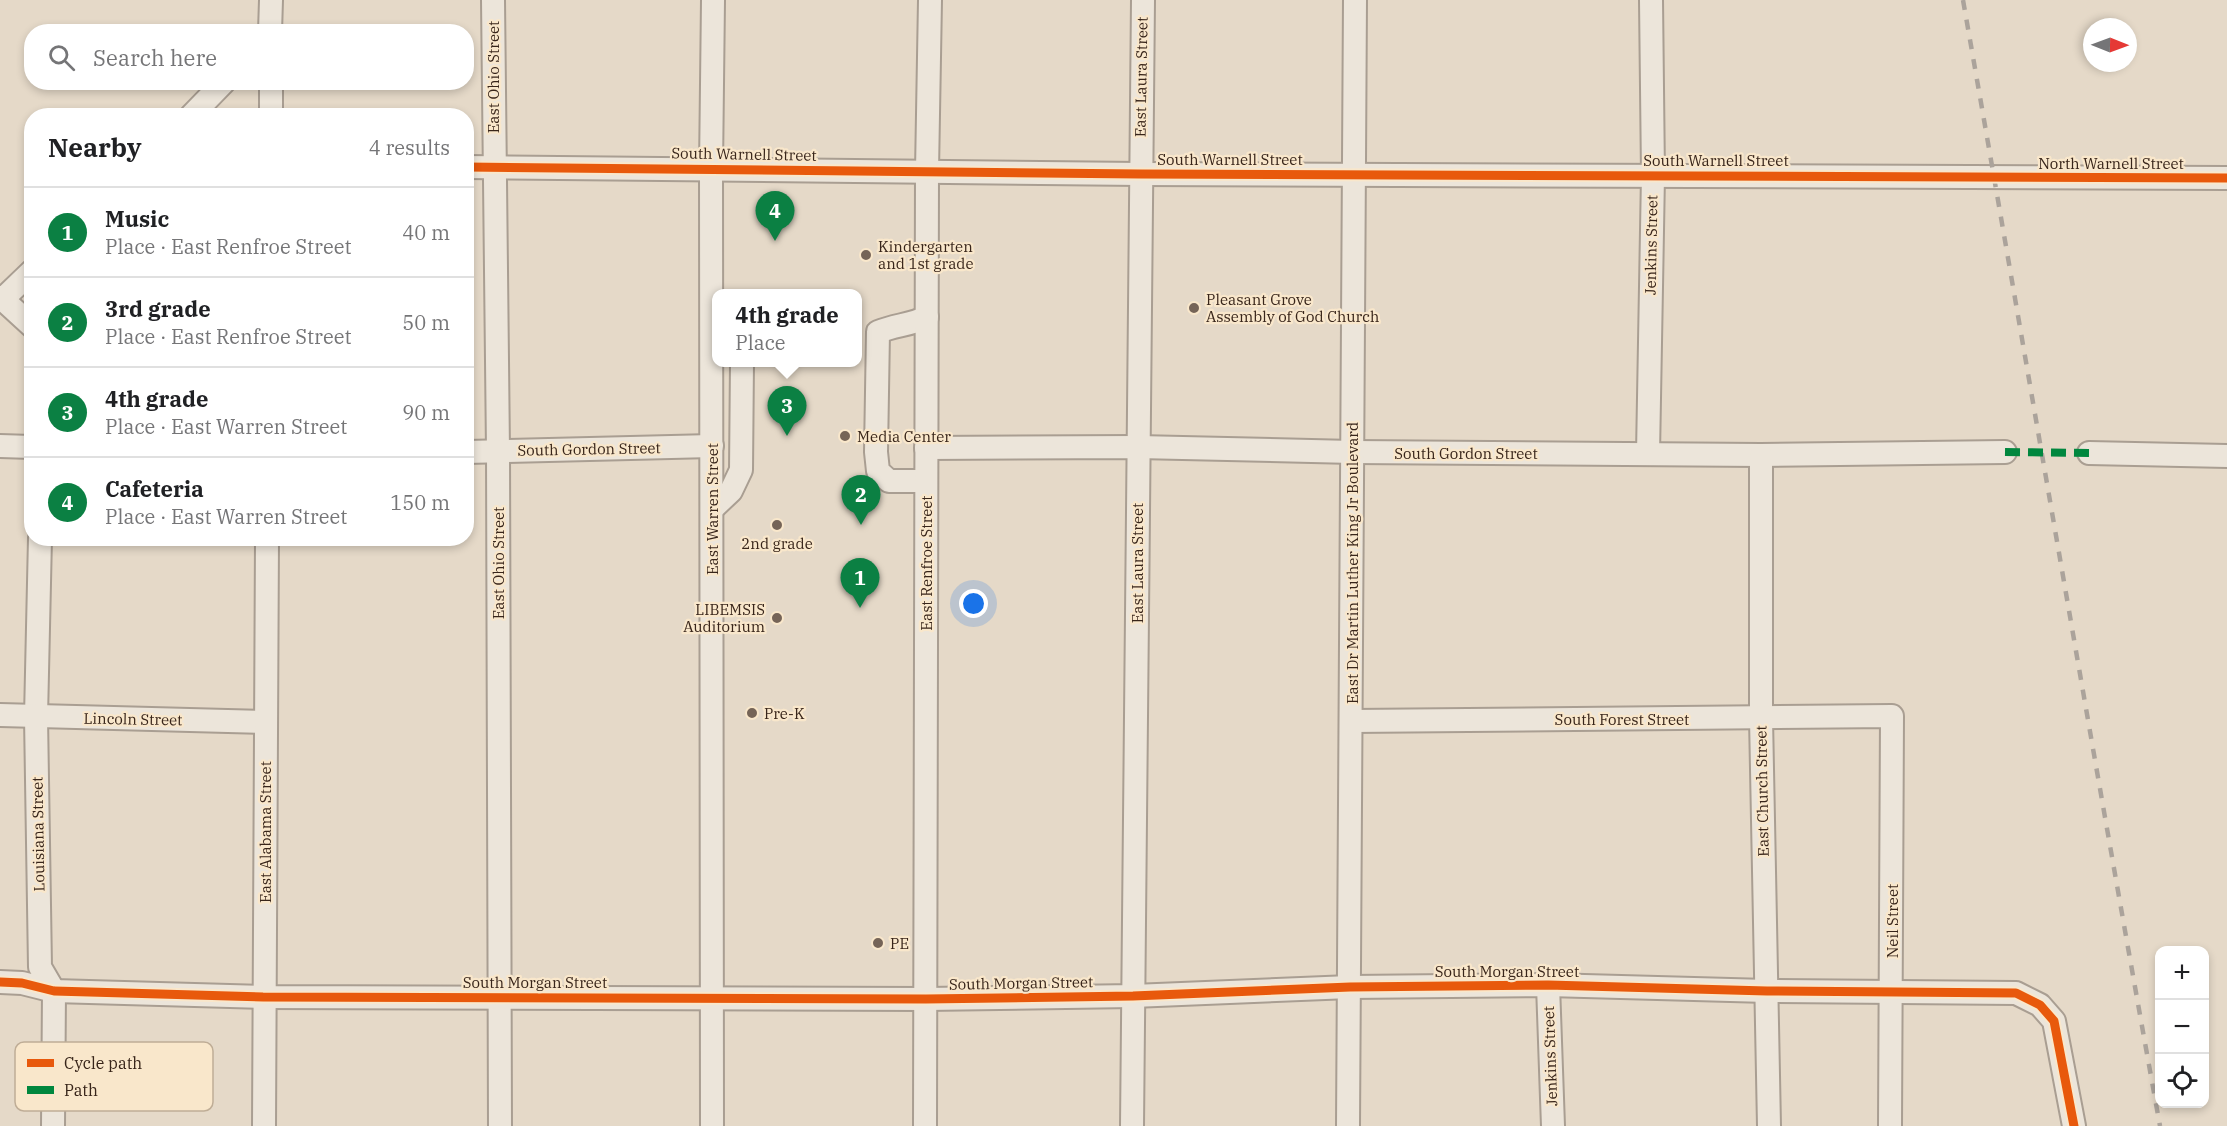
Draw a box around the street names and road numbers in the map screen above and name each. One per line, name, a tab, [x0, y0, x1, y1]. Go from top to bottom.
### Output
street label: East Laura Street	[1130, 17, 1152, 137]
street label: East Ohio Street	[484, 21, 503, 133]
street label: South Warnell Street	[671, 143, 817, 165]
street label: South Warnell Street	[1157, 150, 1303, 169]
street label: South Warnell Street	[1643, 151, 1789, 170]
street label: North Warnell Street	[2038, 154, 2184, 173]
street label: Jenkins Street	[1641, 195, 1661, 295]
street label: East Dr Martin Luther King Jr Boulevard	[1343, 422, 1362, 704]
street label: South Gordon Street	[517, 438, 661, 460]
street label: East Warren Street	[703, 443, 722, 575]
street label: South Gordon Street	[1394, 444, 1538, 463]
street label: East Renfroe Street	[917, 495, 936, 631]
street label: East Laura Street	[1128, 503, 1147, 623]
street label: East Ohio Street	[489, 507, 508, 619]
street label: Lincoln Street	[83, 709, 183, 729]
street label: South Forest Street	[1555, 710, 1689, 729]
street label: East Church Street	[1751, 725, 1773, 857]
street label: East Alabama Street	[256, 761, 275, 903]
street label: Louisiana Street	[27, 776, 49, 892]
street label: Neil Street	[1883, 884, 1902, 958]
street label: South Morgan Street	[1435, 962, 1579, 981]
street label: South Morgan Street	[949, 972, 1093, 994]
street label: South Morgan Street	[463, 973, 607, 992]
street label: Jenkins Street	[1539, 1006, 1561, 1106]

